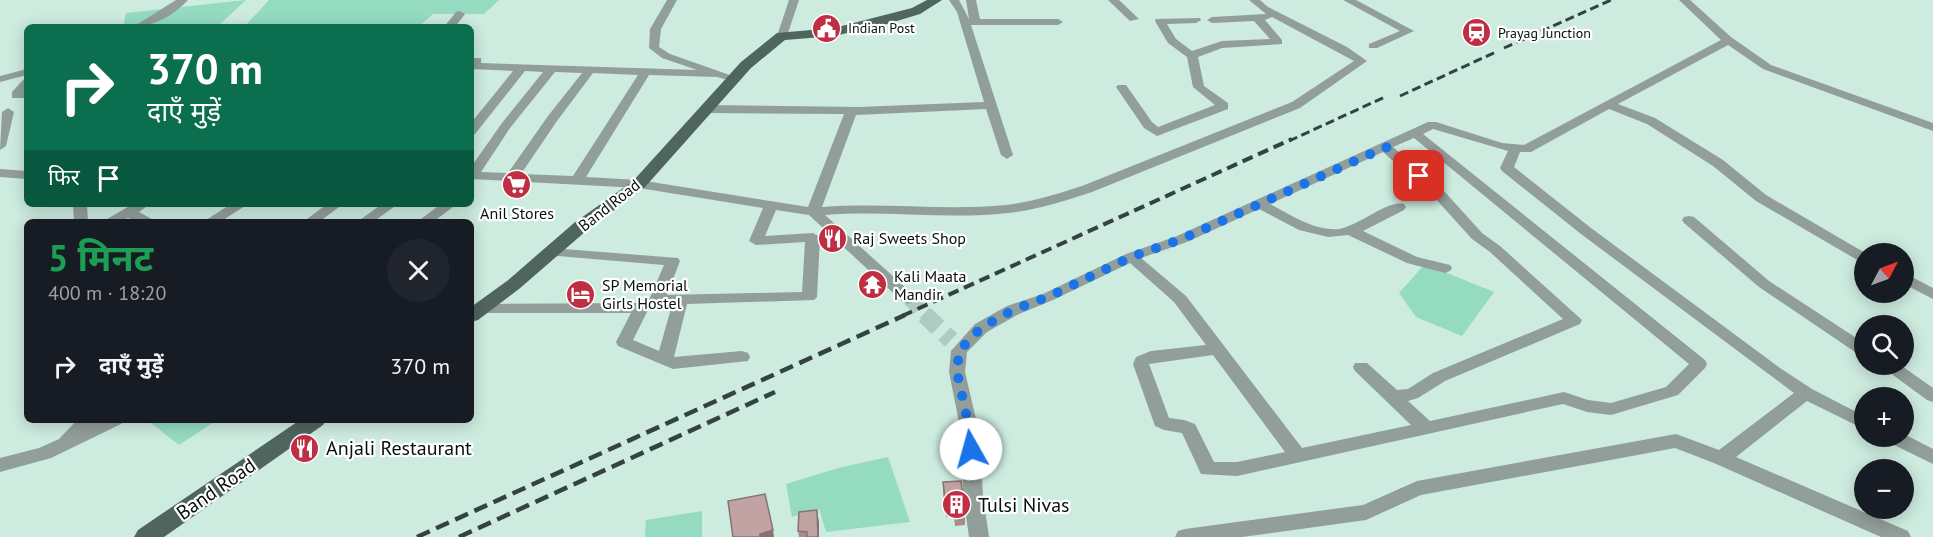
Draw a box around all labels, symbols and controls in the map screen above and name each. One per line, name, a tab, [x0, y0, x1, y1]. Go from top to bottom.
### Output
public building icon: Indian Post	[811, 12, 843, 44]
station icon: Prayag Junction	[1461, 17, 1493, 49]
place label: Indian Post	[848, 19, 915, 37]
place label: Prayag Junction	[1498, 24, 1591, 42]
text: 370 m	[147, 41, 263, 96]
icon: right	[48, 48, 126, 126]
text: दाएँ मुड़ें	[147, 94, 221, 128]
pin	[1393, 150, 1444, 201]
icon: arrive	[1402, 159, 1435, 192]
icon: arrive	[92, 162, 125, 195]
text: फिर	[48, 163, 80, 191]
supermarket icon: Anil Stores	[501, 169, 533, 201]
street label: Band Road	[574, 175, 644, 235]
place label: Anil Stores	[480, 203, 554, 223]
restaurant icon: Raj Sweets Shop	[816, 222, 848, 254]
place label: Raj Sweets Shop	[853, 228, 966, 248]
text: 5 मिनट	[48, 234, 153, 281]
button: close	[387, 239, 450, 302]
north arrow	[1854, 243, 1914, 303]
map controls	[1854, 243, 1914, 519]
place label: Kali Maata Mandir	[894, 266, 966, 304]
temple icon: Kali Maata Mandir	[857, 269, 889, 301]
place label: SP Memorial Girls Hostel	[602, 275, 688, 313]
hotel icon: SP Memorial Girls Hostel	[565, 278, 597, 310]
text: 400 m · 18:20	[48, 280, 166, 306]
button: search	[1854, 315, 1914, 375]
icon: right	[48, 350, 81, 383]
text: दाएँ मुड़ें	[99, 351, 164, 379]
text: 370 m	[390, 352, 450, 380]
button: +	[1854, 387, 1914, 447]
position arrow	[939, 417, 1003, 481]
restaurant icon: Anjali Restaurant	[289, 432, 321, 464]
place label: Anjali Restaurant	[326, 435, 472, 461]
street label: Band Road	[171, 452, 261, 526]
button: −	[1854, 459, 1914, 519]
building icon: Tulsi Nivas	[941, 489, 973, 521]
place label: Tulsi Nivas	[978, 492, 1070, 518]

